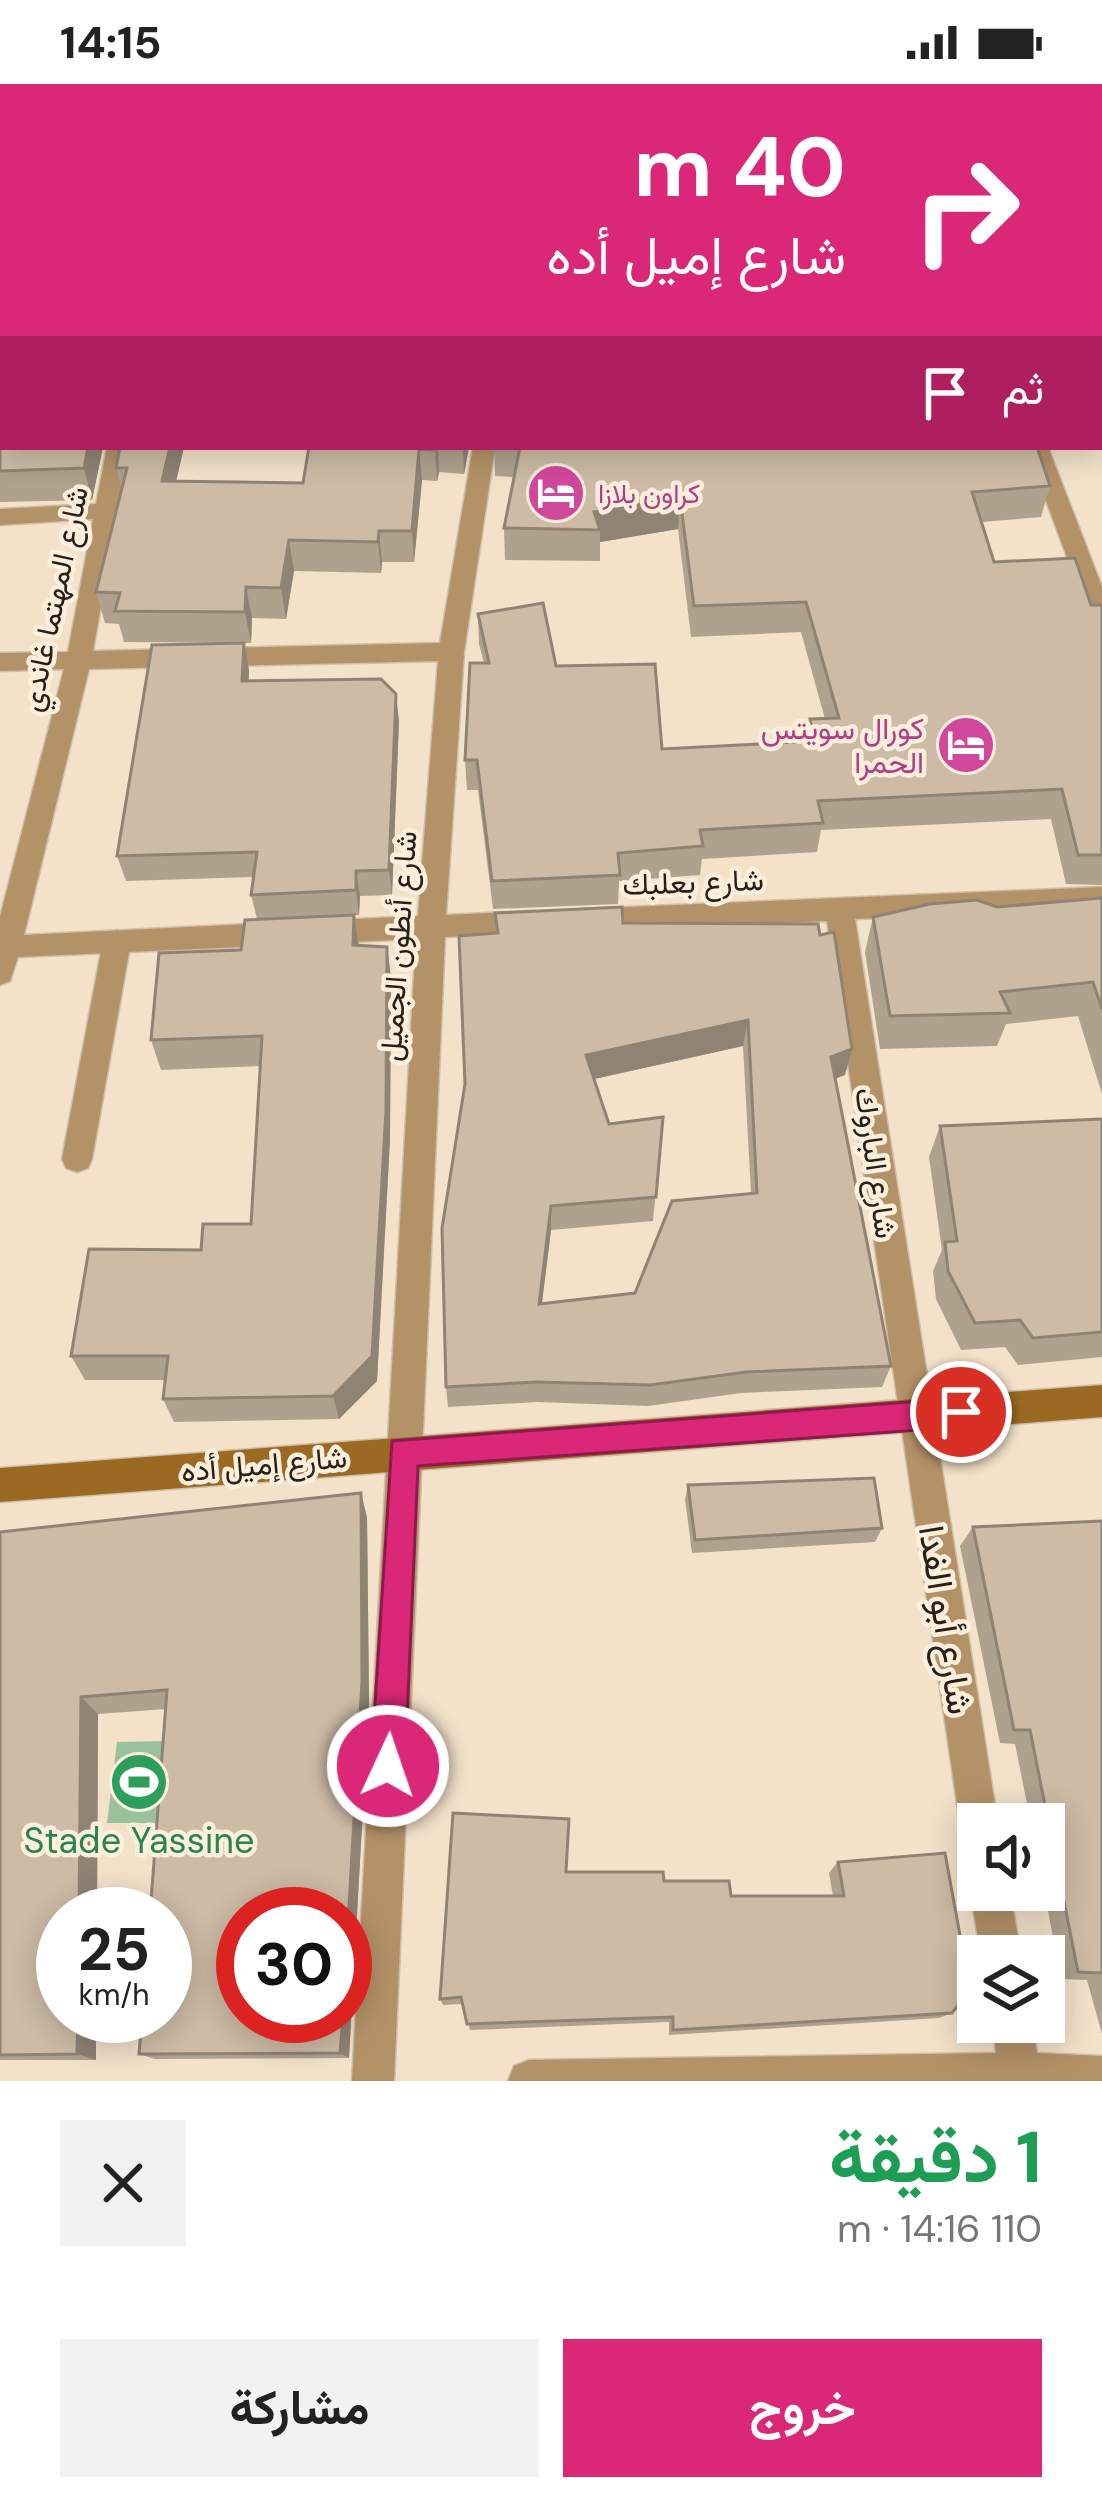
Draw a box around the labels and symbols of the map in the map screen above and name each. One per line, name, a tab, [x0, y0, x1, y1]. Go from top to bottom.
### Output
hotel icon: كراون بلازا	[525, 462, 587, 524]
place label: كراون بلازا	[598, 476, 700, 511]
street label: شارع المهتما غاندي	[11, 483, 102, 716]
place label: كورال سويتس الحمرا	[761, 709, 924, 782]
hotel icon: كورال سويتس الحمرا	[935, 714, 997, 776]
street label: شارع أنطون الجميل	[370, 829, 427, 1063]
street label: شارع بعلبك	[622, 860, 764, 905]
street label: شارع الباروك	[845, 1085, 906, 1241]
pin	[910, 1361, 1012, 1463]
street label: شارع إميل أده	[179, 1437, 349, 1492]
street label: شارع أبو الفدا	[907, 1522, 984, 1718]
position arrow	[325, 1703, 451, 1829]
sports icon: Stade Yassine	[108, 1751, 170, 1813]
place label: Stade Yassine	[24, 1817, 254, 1864]
speed limit sign: 30	[216, 1887, 372, 2043]

